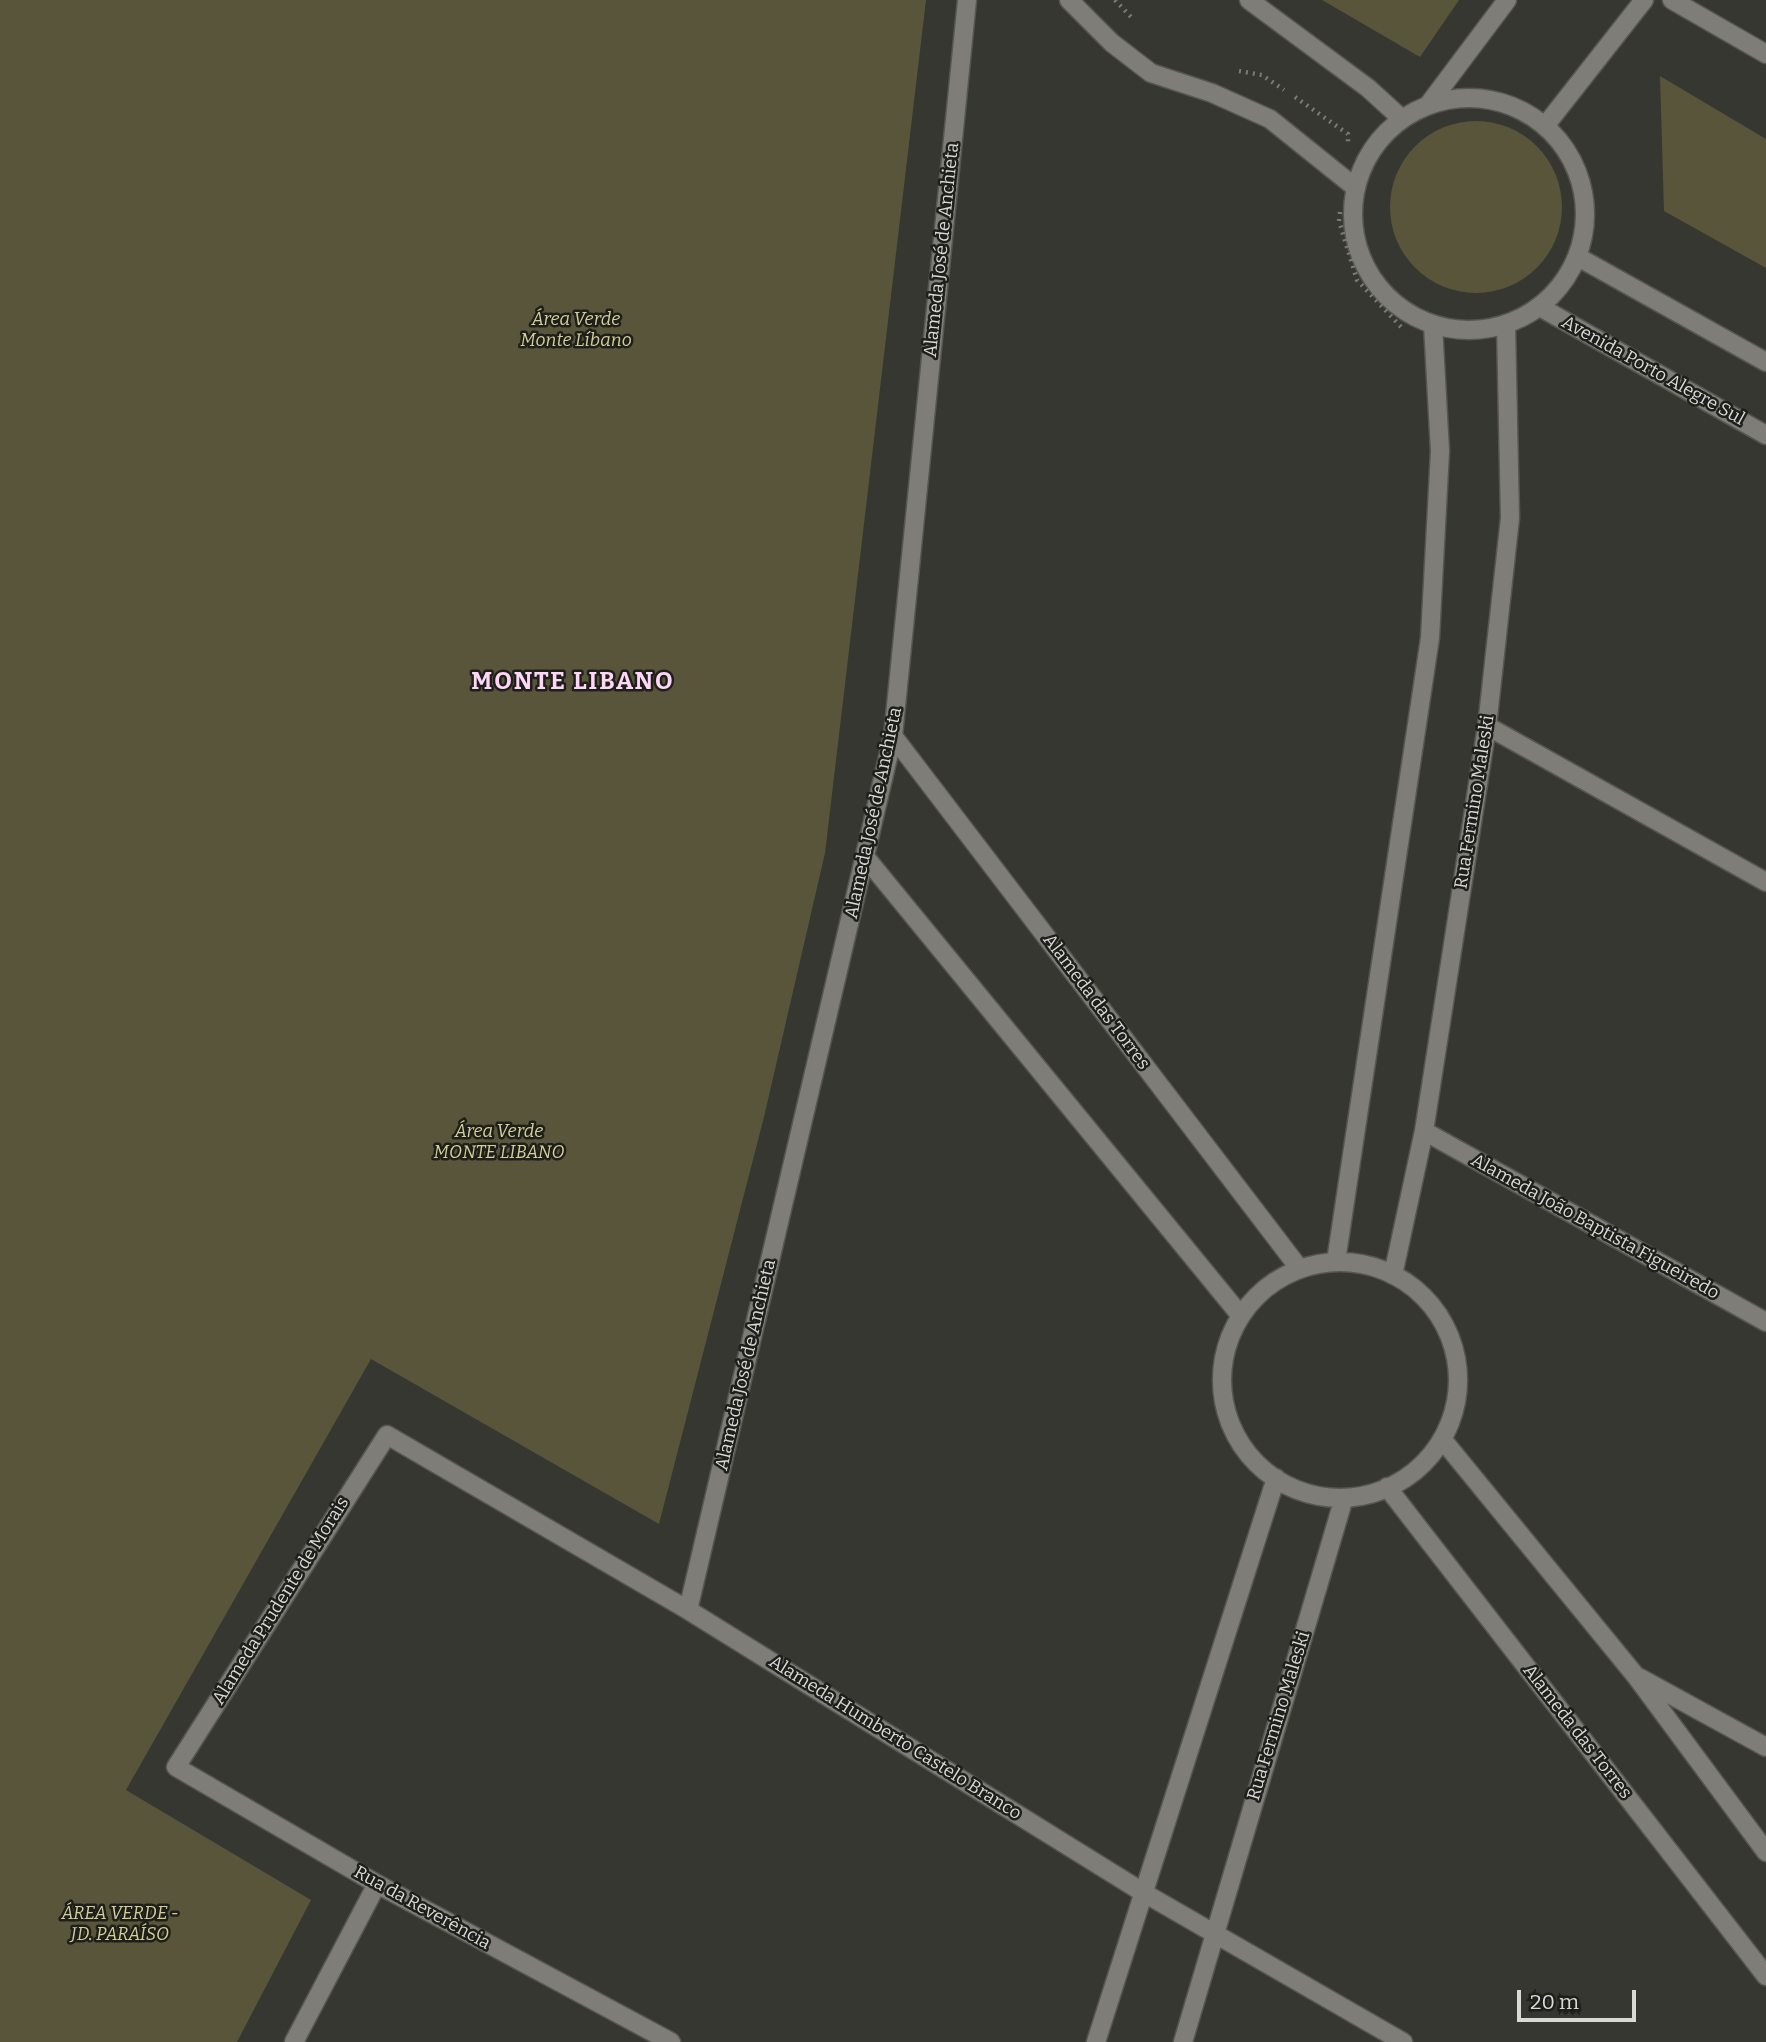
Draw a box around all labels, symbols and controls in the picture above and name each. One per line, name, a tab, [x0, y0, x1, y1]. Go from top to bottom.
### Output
street label: Alameda José de Anchieta	[920, 142, 964, 358]
park label: Área Verde Monte Líbano	[520, 309, 632, 352]
street label: Avenida Porto Alegre Sul	[1558, 312, 1748, 430]
district label: MONTE LIBANO	[473, 668, 673, 696]
street label: Alameda José de Anchieta	[841, 705, 907, 921]
street label: Rua Fermino Maleski	[1451, 714, 1499, 890]
street label: Alameda das Torres	[1038, 930, 1154, 1074]
park label: Área Verde MONTE LIBANO	[433, 1121, 565, 1164]
street label: Alameda João Baptista Figueiredo	[1467, 1150, 1723, 1304]
street label: Alameda José de Anchieta	[711, 1257, 781, 1473]
street label: Alameda Prudente de Morais	[208, 1493, 354, 1709]
street label: Rua Fermino Maleski	[1243, 1629, 1315, 1803]
street label: Alameda Humberto Castelo Branco	[765, 1651, 1025, 1825]
street label: Alameda das Torres	[1518, 1661, 1636, 1803]
street label: Rua da Reverência	[350, 1862, 494, 1954]
park label: ÁREA VERDE - JD. PARAÍSO	[62, 1903, 178, 1946]
scale bar	[1521, 1976, 1640, 2020]
text: 20 m	[1530, 1989, 1579, 2015]

